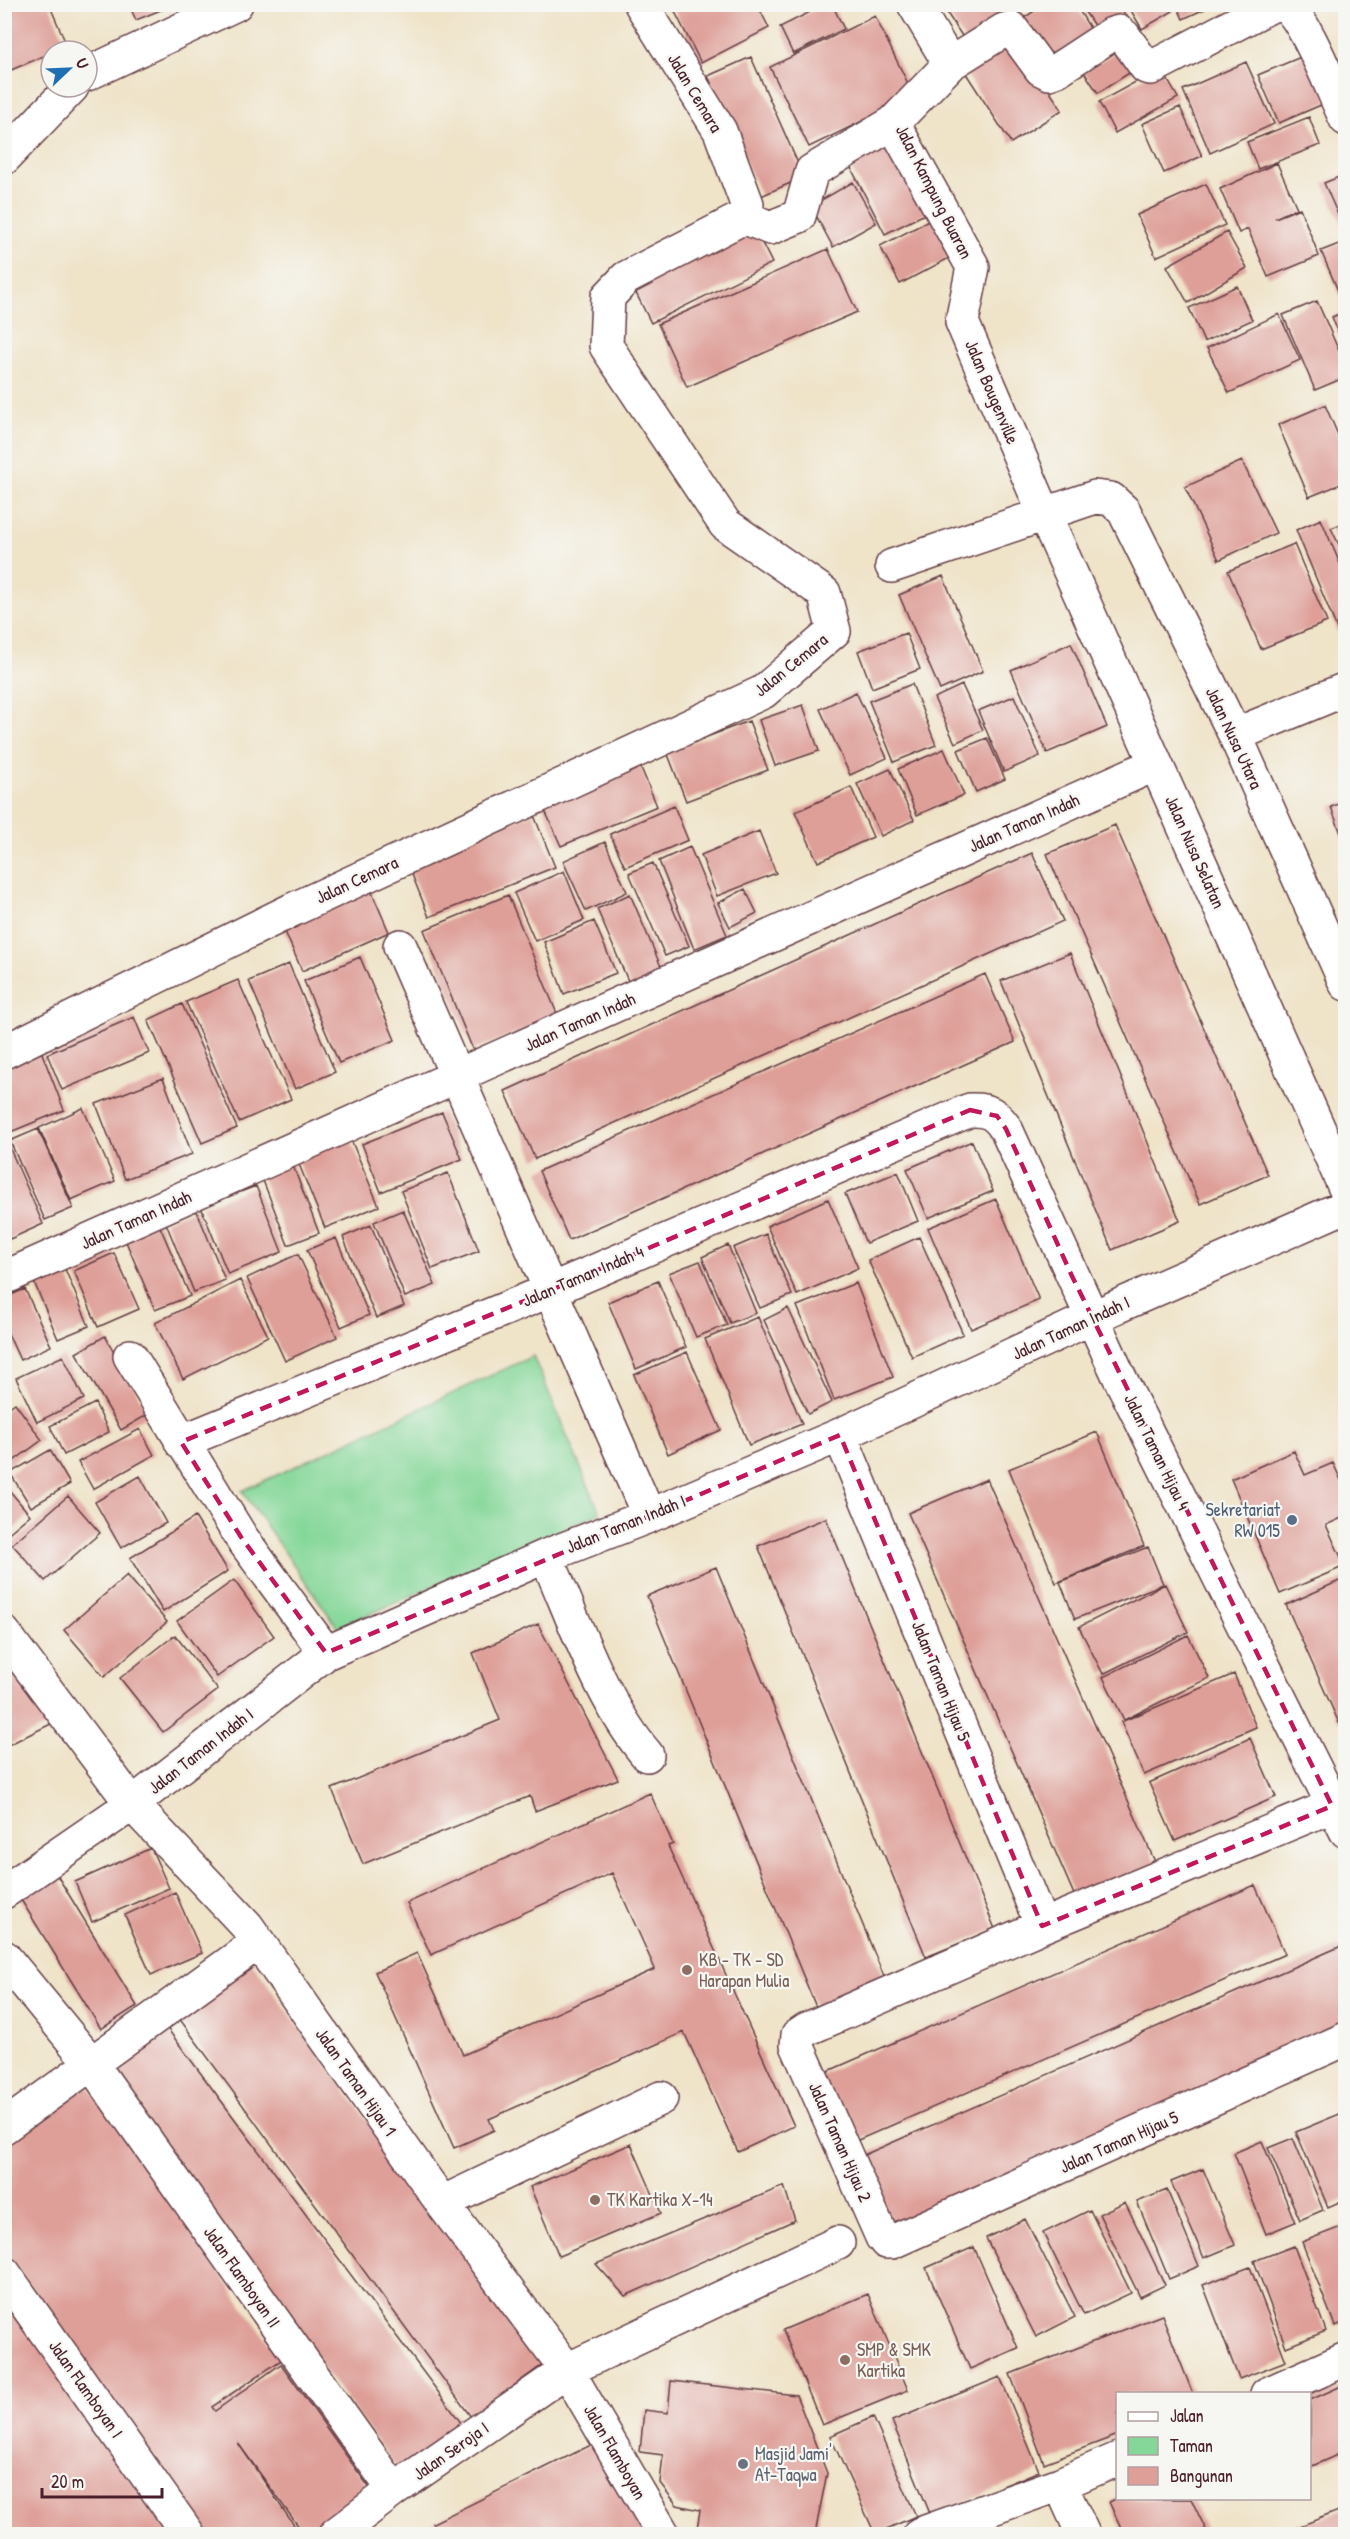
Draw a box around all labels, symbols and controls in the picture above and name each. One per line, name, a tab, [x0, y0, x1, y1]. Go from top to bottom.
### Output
north arrow	[39, 39, 99, 99]
street label: Jalan Cemara	[662, 49, 729, 137]
text: U	[71, 55, 95, 72]
street label: Jalan Kampung Buaran	[890, 120, 979, 263]
street label: Jalan Bougenville	[959, 336, 1026, 448]
street label: Jalan Cemara	[749, 627, 833, 702]
street label: Jalan Nusa Utara	[1200, 683, 1269, 793]
street label: Jalan Taman Indah	[964, 787, 1084, 858]
street label: Jalan Nusa Selatan	[1159, 791, 1232, 912]
street label: Jalan Cemara	[312, 850, 402, 910]
street label: Jalan Taman Indah	[520, 986, 640, 1057]
street label: Jalan Taman Indah	[76, 1184, 196, 1255]
street label: Jalan Taman Indah 4	[518, 1239, 648, 1312]
street label: Jalan Taman Indah I	[1008, 1289, 1134, 1366]
street label: Jalan Taman Hijau 4	[1118, 1389, 1197, 1514]
street label: Jalan Taman Indah I	[562, 1488, 689, 1559]
place label: Sekretariat RW 015	[1206, 1497, 1281, 1543]
marker: Sekretariat RW 015	[1285, 1513, 1299, 1527]
street label: Jalan Taman Hijau 5	[906, 1617, 977, 1745]
street label: Jalan Taman Indah I	[143, 1702, 259, 1800]
place label: KB - TK - SD Harapan Mulia	[699, 1947, 789, 1993]
marker: KB - TK - SD Harapan Mulia	[680, 1963, 694, 1977]
street label: Jalan Taman Hijau 1	[310, 2023, 403, 2141]
street label: Jalan Taman Hijau 2	[803, 2078, 878, 2206]
street label: Jalan Taman Hijau 5	[1055, 2104, 1183, 2179]
place label: TK Kartika X-14	[607, 2187, 713, 2212]
marker: TK Kartika X-14	[588, 2193, 602, 2207]
street label: Jalan Flamboyan II	[198, 2221, 287, 2333]
street label: Jalan Flamboyan I	[43, 2335, 129, 2443]
place label: SMP & SMK Kartika	[857, 2337, 931, 2383]
marker: SMP & SMK Kartika	[838, 2353, 852, 2367]
legend	[1116, 2392, 1311, 2500]
street label: Jalan Flamboyan	[578, 2400, 653, 2504]
text: Jalan	[1170, 2403, 1204, 2428]
street label: Jalan Seroja I	[408, 2415, 494, 2486]
text: Taman	[1170, 2433, 1213, 2458]
place label: Masjid Jami' At-Taqwa	[755, 2441, 832, 2487]
marker: Masjid Jami' At-Taqwa	[736, 2457, 750, 2471]
scale bar	[42, 2461, 162, 2499]
text: Bangunan	[1170, 2463, 1233, 2488]
text: 20 m	[51, 2469, 84, 2494]

